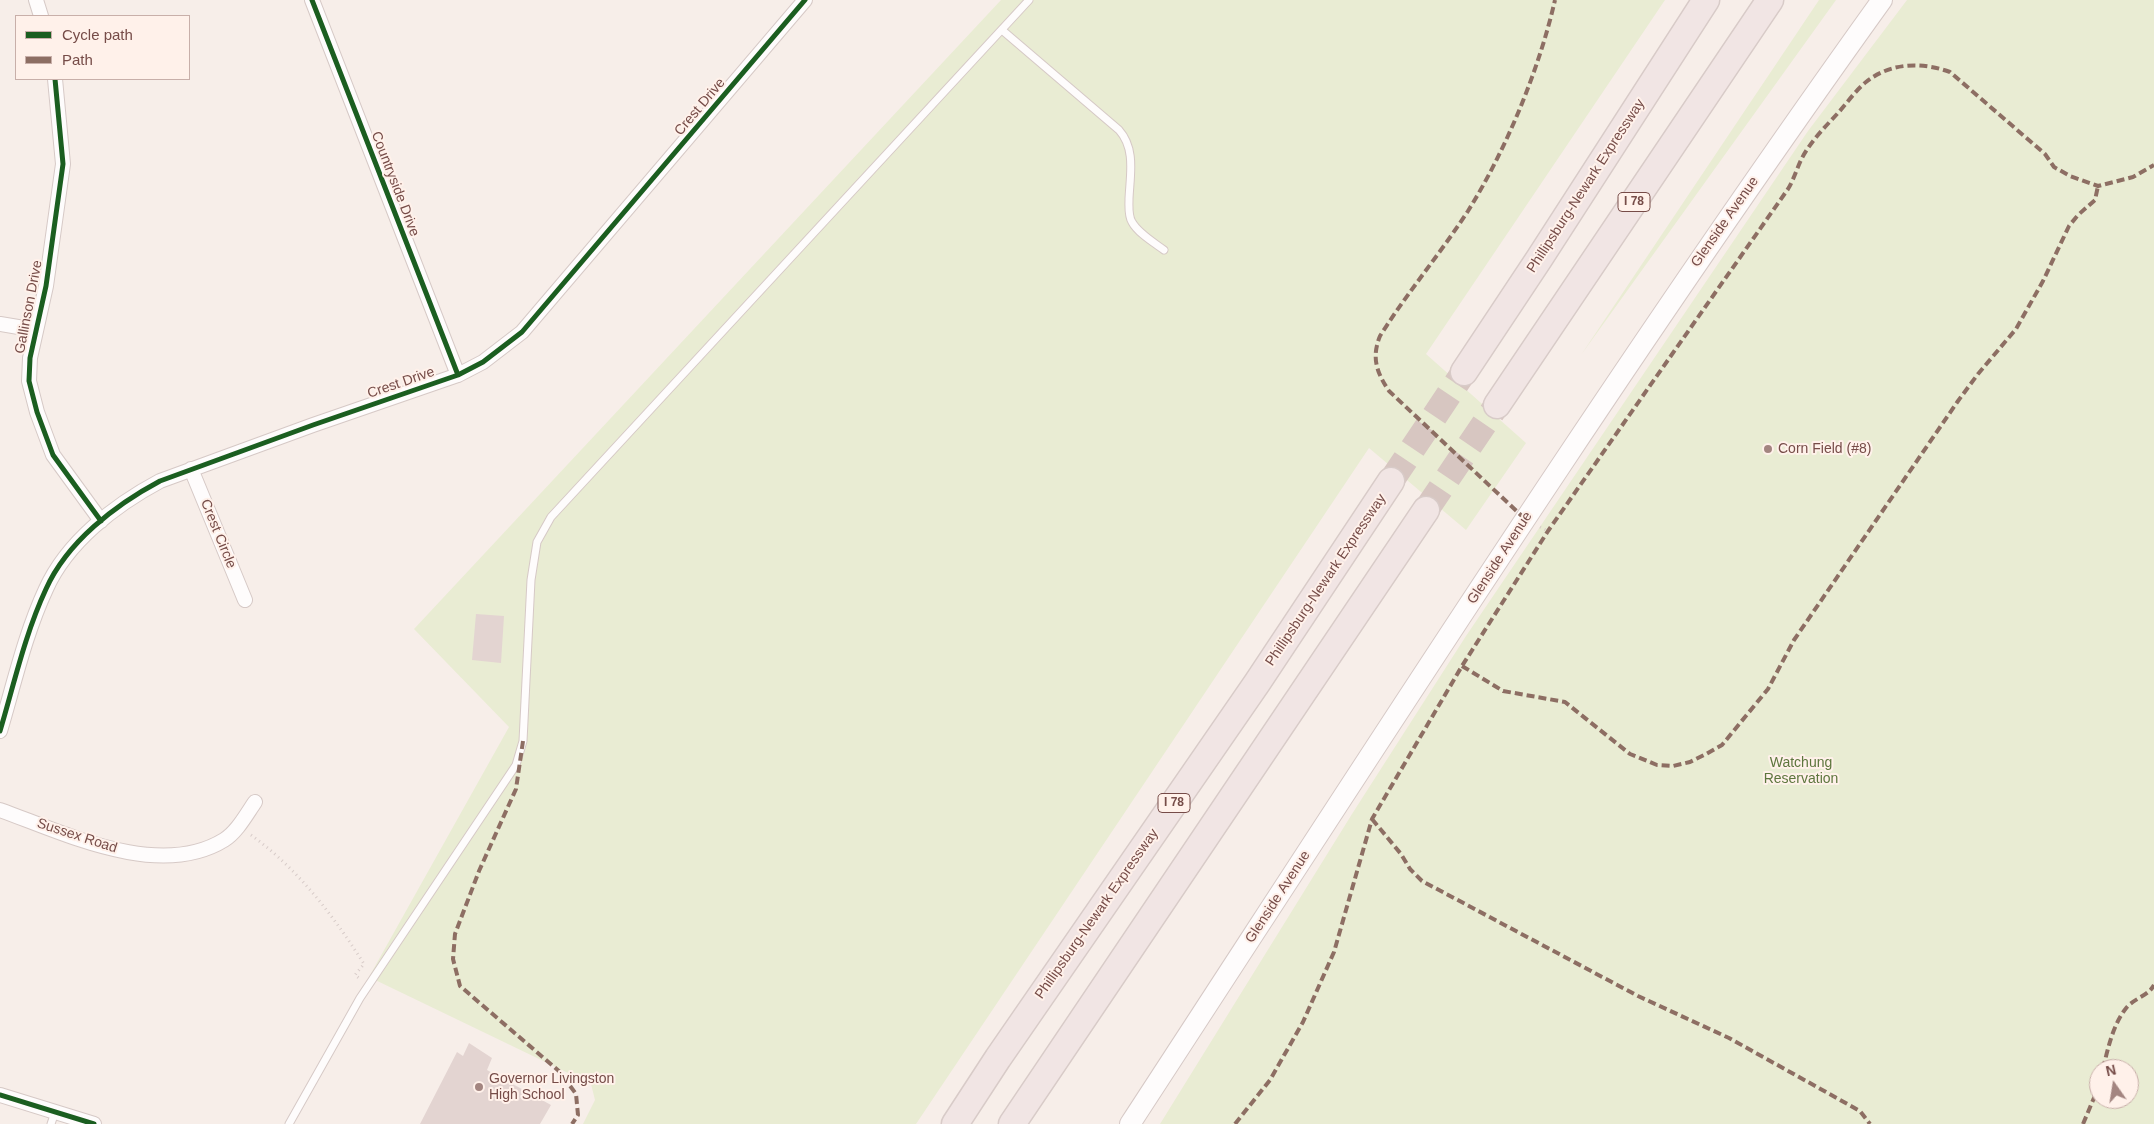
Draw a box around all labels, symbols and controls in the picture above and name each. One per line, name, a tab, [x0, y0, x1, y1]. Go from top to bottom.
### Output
legend	[15, 15, 190, 80]
text: Cycle path	[62, 26, 133, 43]
text: Path	[62, 51, 93, 68]
street label: Crest Drive	[671, 75, 729, 139]
street label: Phillipsburg-Newark Expressway	[1523, 96, 1649, 276]
street label: Countryside Drive	[367, 129, 423, 239]
street label: Glenside Avenue	[1688, 174, 1762, 270]
road number: I 78	[1618, 192, 1650, 212]
street label: Gallinson Drive	[12, 259, 46, 355]
street label: Crest Drive	[365, 364, 437, 402]
place label: Corn Field (#8)	[1778, 441, 1871, 457]
marker: Corn Field (#8)	[1762, 443, 1774, 455]
street label: Phillipsburg-Newark Expressway	[1262, 491, 1390, 669]
street label: Crest Circle	[197, 497, 239, 571]
street label: Glenside Avenue	[1464, 509, 1536, 607]
park label: Watchung Reservation	[1764, 755, 1838, 788]
road number: I 78	[1158, 794, 1190, 812]
street label: Sussex Road	[35, 815, 119, 857]
street label: Phillipsburg-Newark Expressway	[1032, 826, 1162, 1002]
street label: Glenside Avenue	[1242, 848, 1314, 946]
north arrow	[2089, 1059, 2139, 1109]
text: N	[2104, 1061, 2118, 1079]
place label: Governor Livingston High School	[489, 1071, 614, 1104]
marker: Governor Livingston High School	[473, 1081, 485, 1093]

